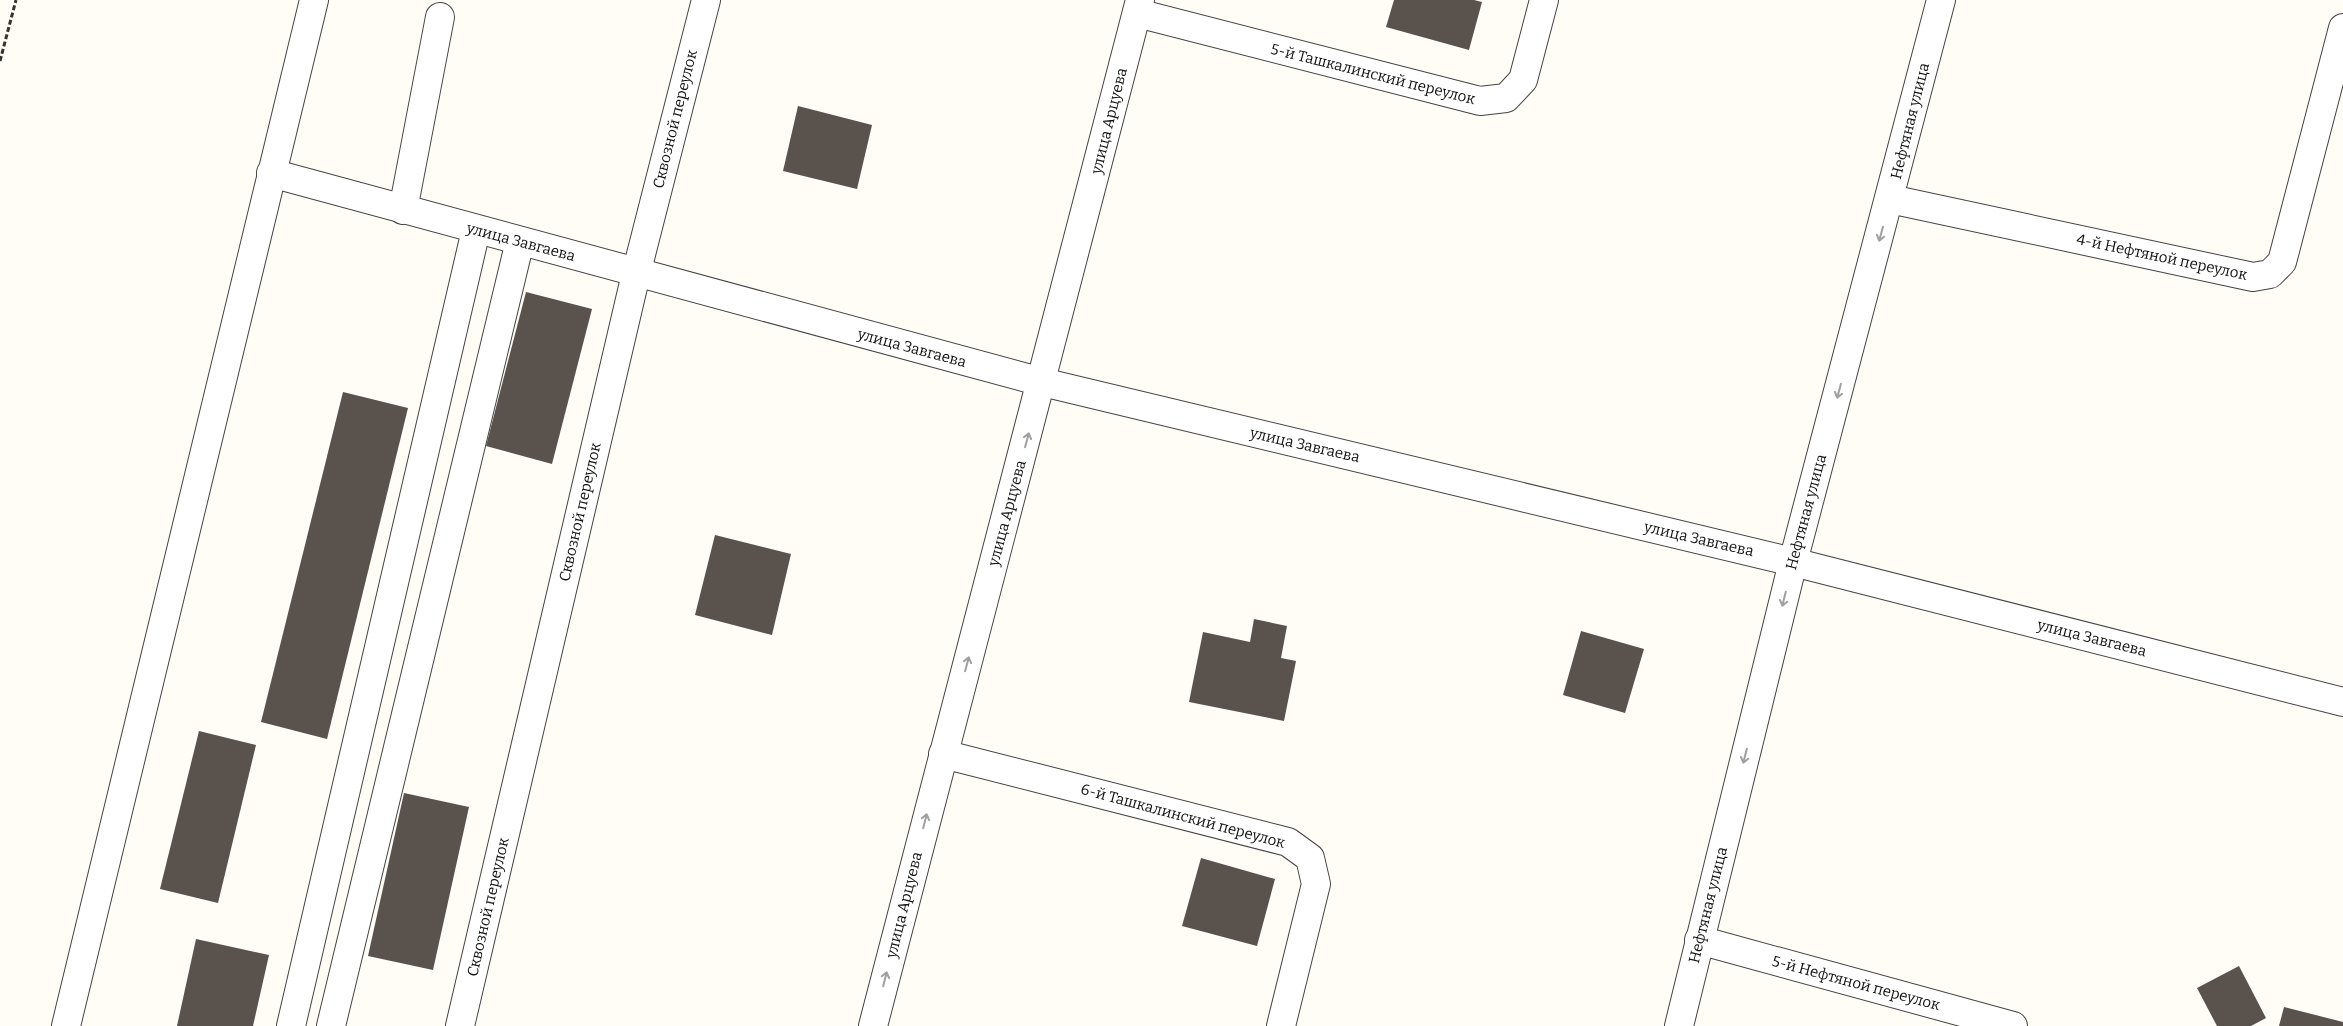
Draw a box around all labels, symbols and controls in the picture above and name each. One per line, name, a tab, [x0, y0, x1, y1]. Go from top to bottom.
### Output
street label: 5-й Ташкалинский переулок	[1269, 40, 1477, 108]
street label: Сквозной переулок	[649, 48, 701, 190]
street label: Нефтяная улица	[1887, 61, 1933, 181]
street label: улица Арцуева	[1087, 66, 1131, 177]
street label: улица Завгаева	[464, 219, 577, 265]
one-way arrow	[1875, 225, 1885, 241]
street label: 4-й Нефтяной переулок	[2075, 230, 2249, 284]
street label: улица Завгаева	[855, 325, 968, 371]
one-way arrow	[1833, 382, 1843, 398]
street label: улица Завгаева	[1247, 423, 1362, 466]
one-way arrow	[1022, 432, 1032, 448]
street label: Сквозной переулок	[555, 441, 605, 583]
street label: Нефтяная улица	[1782, 452, 1830, 572]
street label: улица Арцуева	[984, 458, 1030, 569]
street label: улица Завгаева	[1641, 517, 1756, 560]
one-way arrow	[1779, 590, 1788, 606]
street label: улица Завгаева	[2035, 615, 2148, 660]
one-way arrow	[962, 657, 972, 673]
one-way arrow	[1740, 748, 1749, 764]
street label: 6-й Ташкалинский переулок	[1079, 780, 1287, 852]
one-way arrow	[921, 814, 931, 830]
street label: Сквозной переулок	[463, 836, 513, 978]
street label: Нефтяная улица	[1685, 845, 1731, 965]
street label: улица Арцуева	[882, 850, 926, 961]
street label: 5-й Нефтяной переулок	[1770, 952, 1942, 1014]
one-way arrow	[881, 971, 890, 987]

